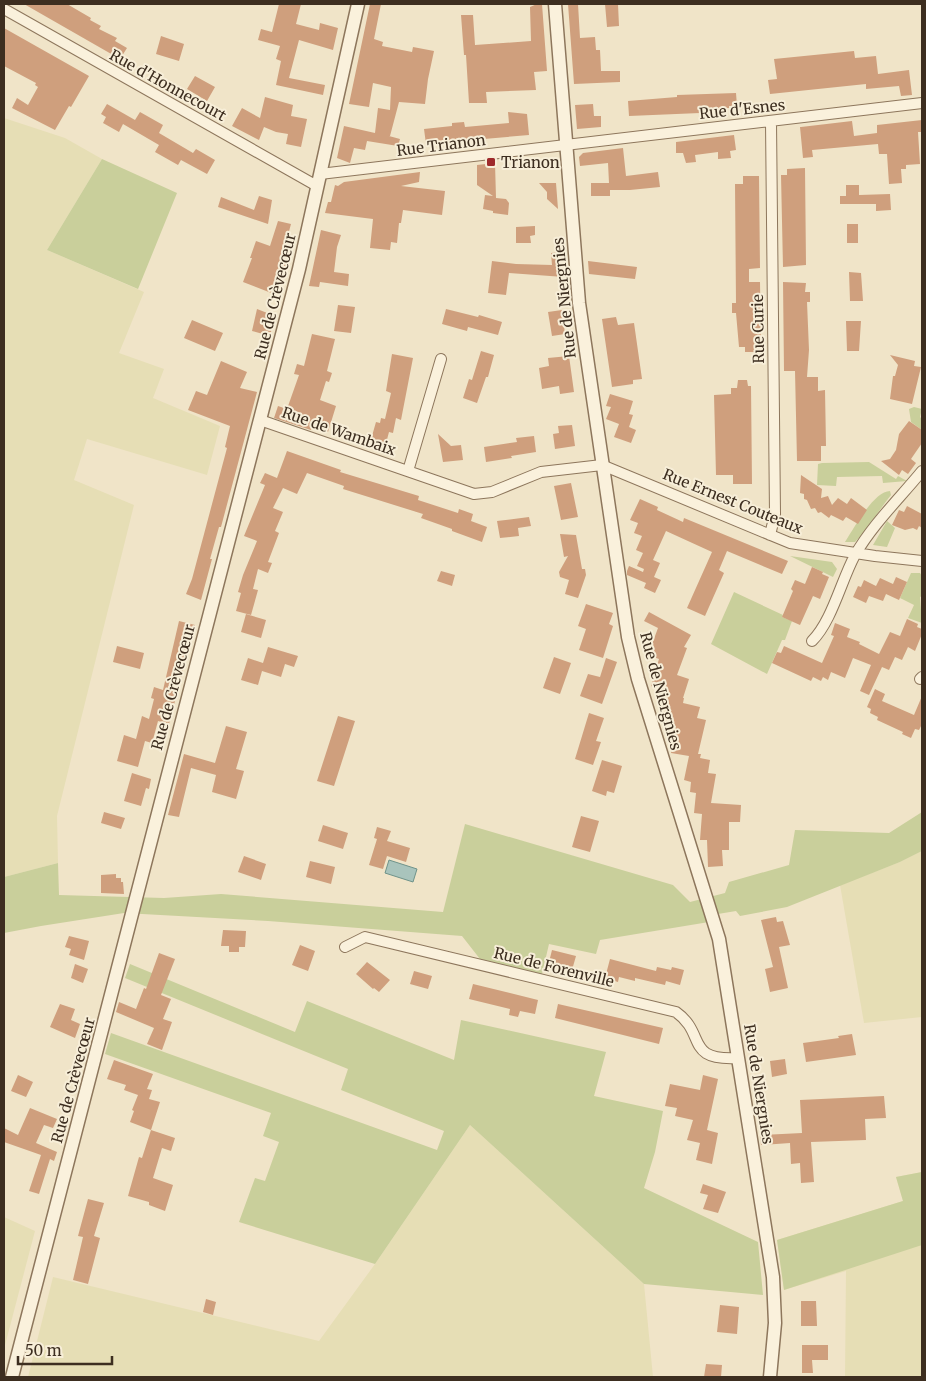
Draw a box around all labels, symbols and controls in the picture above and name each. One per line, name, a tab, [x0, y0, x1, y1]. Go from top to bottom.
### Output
street label: Rue d'Honnecourt	[106, 45, 230, 125]
street label: Rue d'Esnes	[698, 95, 786, 123]
street label: Rue Trianon	[395, 130, 487, 160]
place label: Trianon	[501, 153, 560, 172]
marker: Trianon	[485, 156, 497, 168]
street label: Rue de Crèvecœur	[250, 231, 300, 361]
street label: Rue de Niergnies	[548, 237, 580, 359]
street label: Rue Curie	[748, 294, 768, 364]
street label: Rue de Wambaix	[279, 403, 399, 459]
street label: Rue Ernest Couteaux	[660, 464, 806, 538]
street label: Rue de Crèvecœur	[147, 622, 199, 752]
street label: Rue de Niergnies	[636, 630, 686, 752]
street label: Rue de Forenville	[492, 943, 616, 991]
street label: Rue de Crèvecœur	[47, 1015, 99, 1145]
street label: Rue de Niergnies	[740, 1023, 778, 1145]
scale bar	[18, 1334, 111, 1366]
text: 50 m	[25, 1341, 62, 1360]

